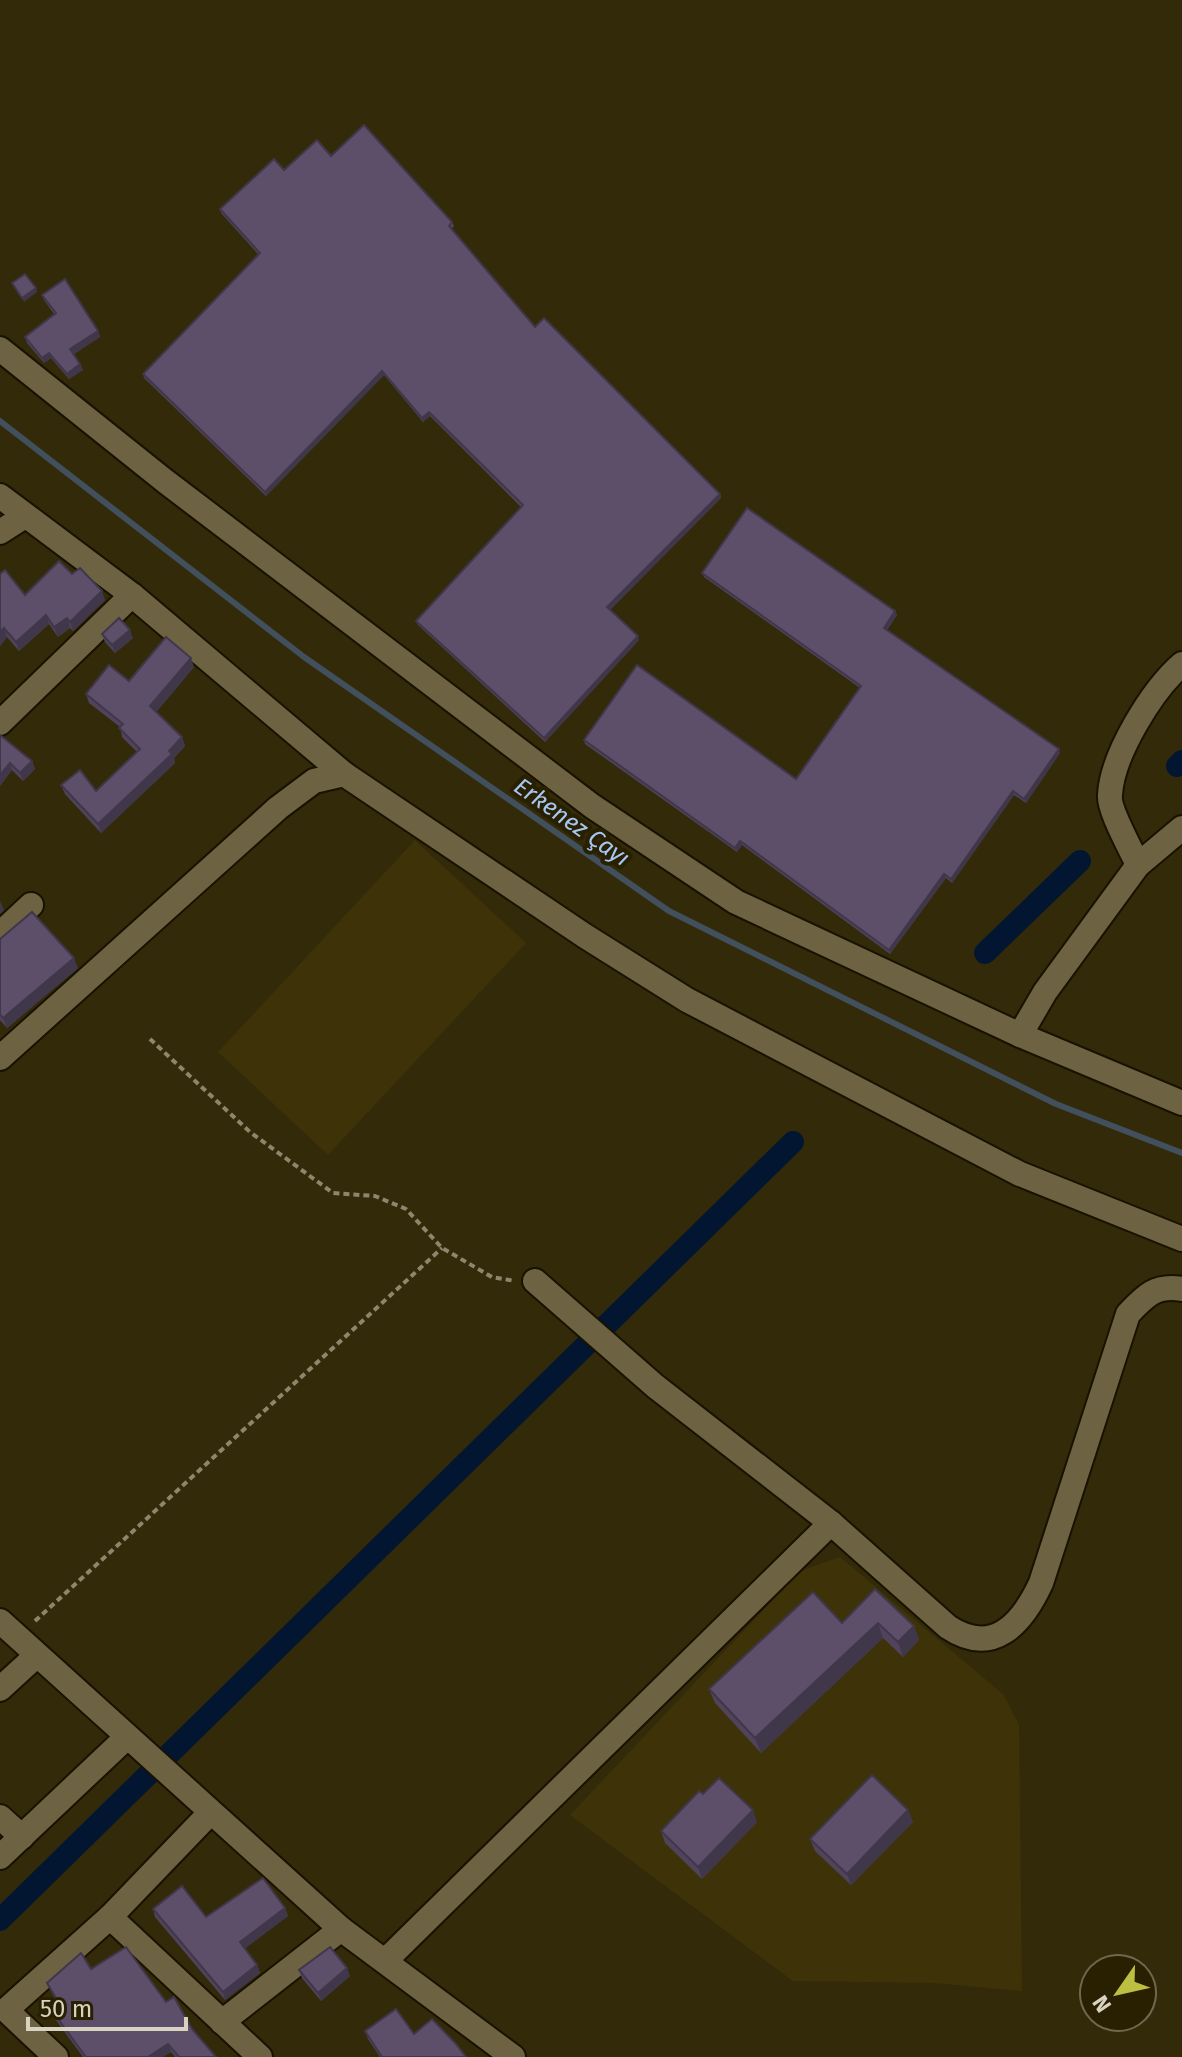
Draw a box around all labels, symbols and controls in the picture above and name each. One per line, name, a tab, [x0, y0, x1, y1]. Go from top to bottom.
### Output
water label: Erkenez Çayı	[509, 772, 635, 872]
north arrow	[1078, 1953, 1158, 2033]
scale bar	[28, 1981, 186, 2031]
text: N	[1087, 1990, 1117, 2018]
text: 50 m	[40, 1995, 92, 2023]

